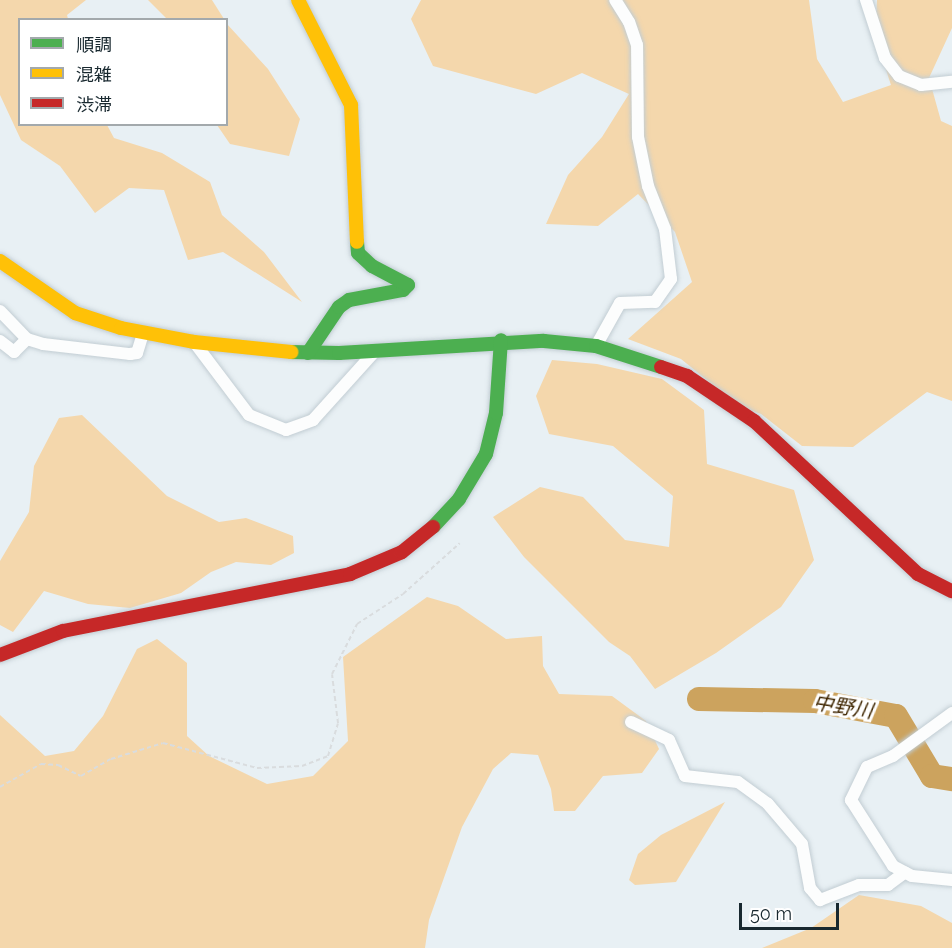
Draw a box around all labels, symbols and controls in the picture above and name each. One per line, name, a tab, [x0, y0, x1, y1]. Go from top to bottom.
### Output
legend	[18, 18, 228, 126]
text: 順調	[76, 34, 112, 55]
text: 混雑	[76, 64, 112, 85]
text: 渋滞	[76, 94, 112, 115]
water label: 中野川	[811, 690, 875, 724]
scale bar	[742, 891, 842, 929]
text: 50 m	[750, 903, 792, 924]

